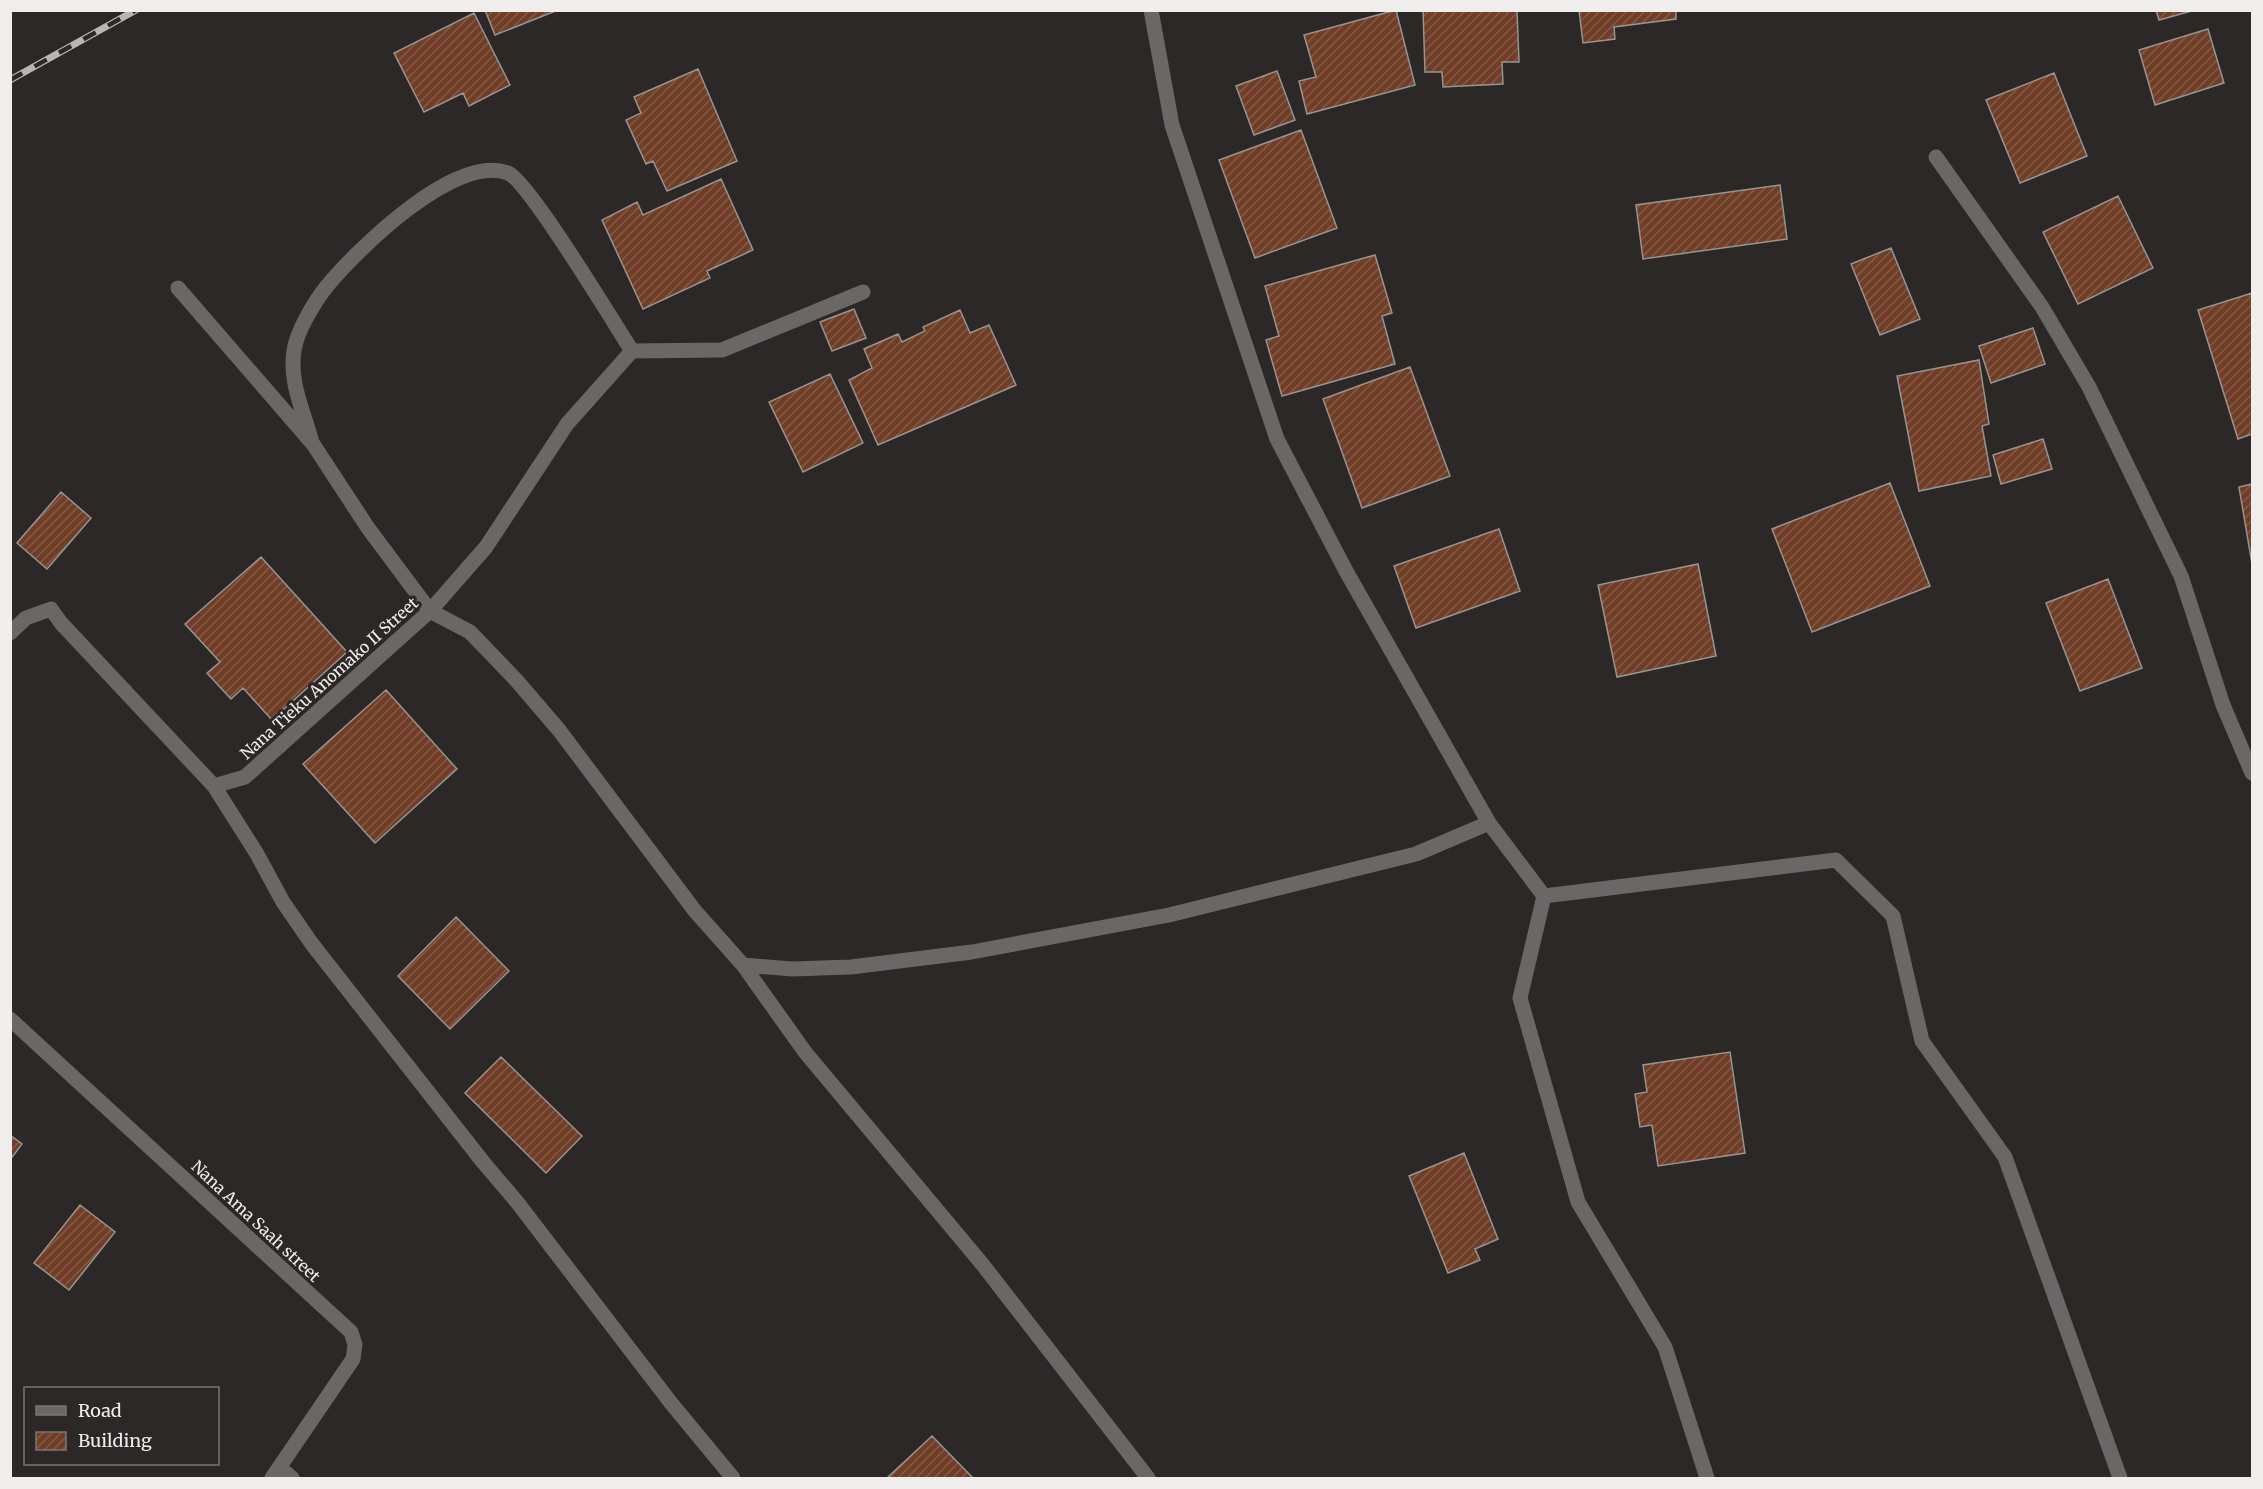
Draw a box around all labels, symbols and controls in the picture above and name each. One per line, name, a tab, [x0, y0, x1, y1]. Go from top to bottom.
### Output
street label: Nana Tieku Anomako II Street	[236, 592, 423, 763]
street label: Nana Ama Saah street	[187, 1156, 325, 1286]
legend	[24, 1387, 219, 1465]
text: Road	[78, 1399, 122, 1422]
text: Building	[78, 1429, 152, 1452]

